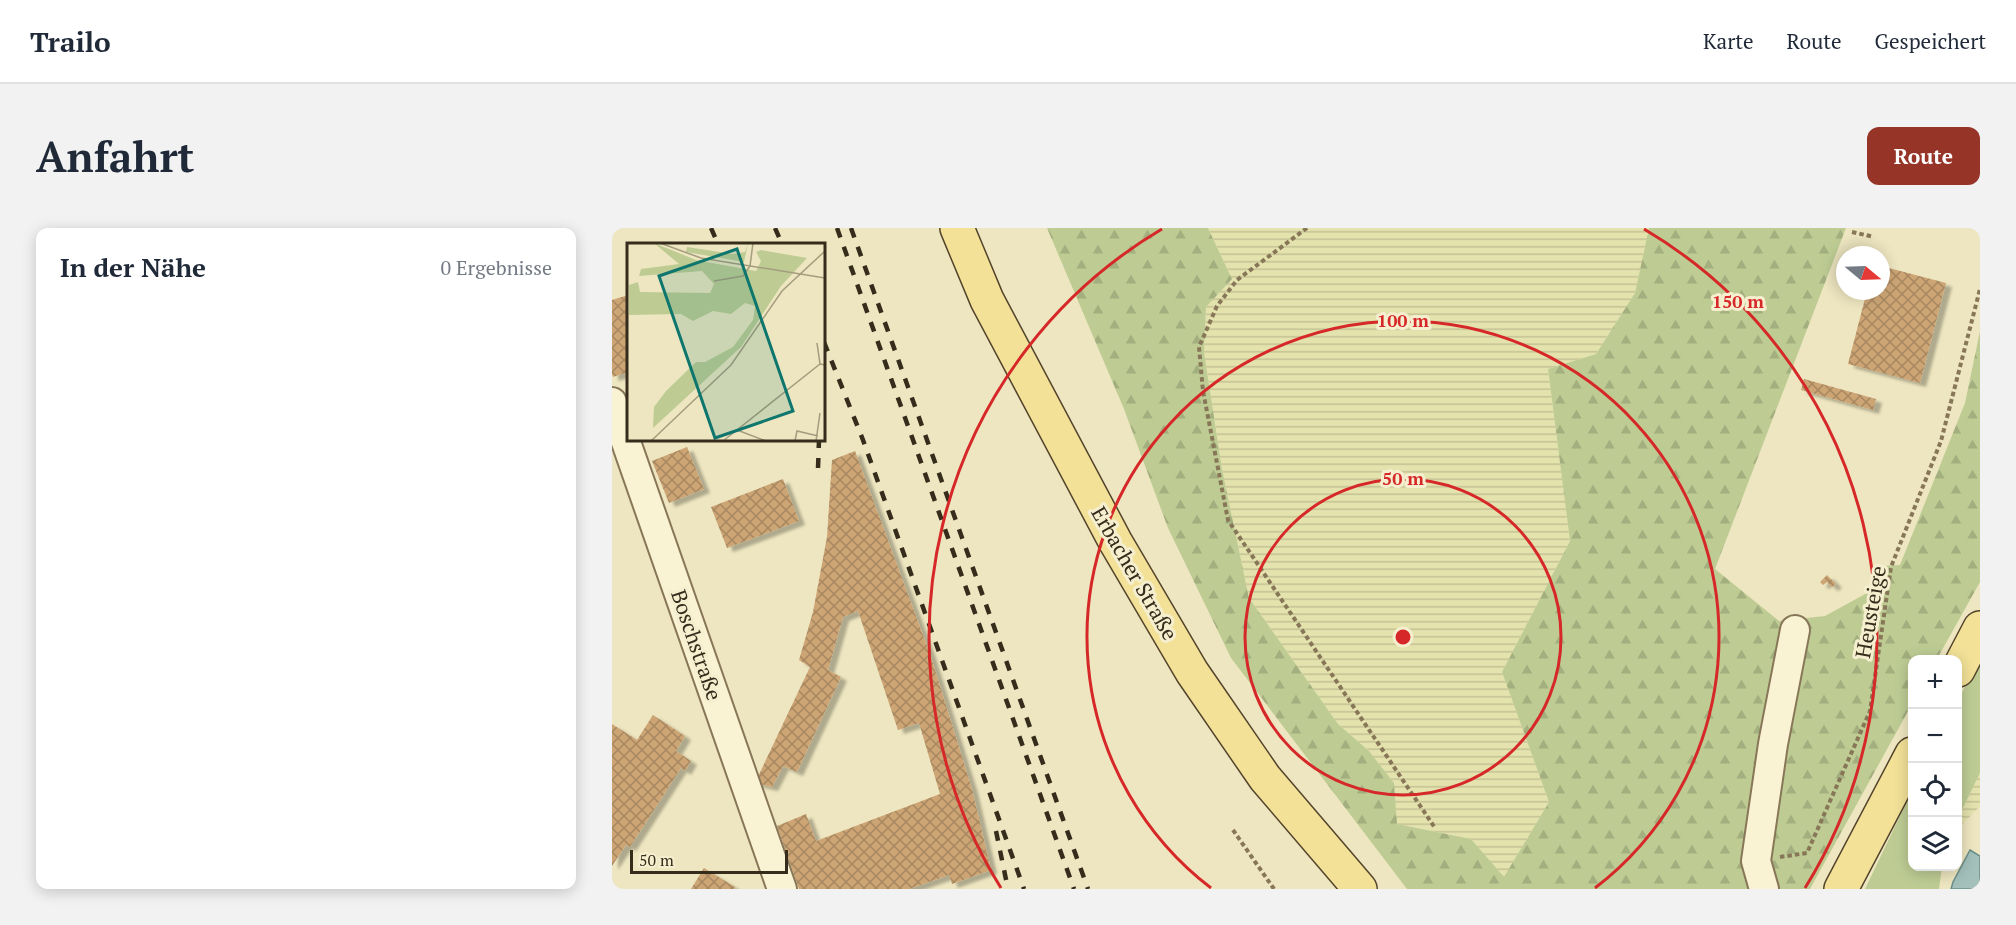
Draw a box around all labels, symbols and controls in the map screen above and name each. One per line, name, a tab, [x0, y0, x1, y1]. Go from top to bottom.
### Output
text: Trailo	[30, 23, 111, 60]
text: Karte	[1703, 27, 1754, 55]
text: Route	[1787, 27, 1842, 55]
text: Gespeichert	[1875, 27, 1986, 55]
button: Route	[1867, 127, 1980, 185]
text: Anfahrt	[36, 128, 194, 184]
inset map	[627, 243, 825, 441]
north arrow	[1836, 246, 1890, 300]
text: In der Nähe	[60, 250, 206, 284]
text: 0 Ergebnisse	[440, 254, 552, 281]
text: 150 m	[1712, 289, 1764, 313]
text: 100 m	[1377, 308, 1429, 332]
text: 50 m	[1382, 466, 1424, 490]
street label: Erbacher Straße	[1085, 501, 1185, 645]
street label: Heusteige	[1848, 564, 1892, 660]
street label: Boschstraße	[665, 586, 729, 704]
centre of rings	[1393, 627, 1413, 647]
map controls	[1908, 655, 1962, 871]
button: +	[1908, 655, 1962, 709]
button: −	[1908, 709, 1962, 763]
button: locate	[1908, 763, 1962, 817]
button: layers	[1908, 817, 1962, 871]
scale bar	[630, 847, 788, 874]
text: 50 m	[639, 849, 674, 871]

